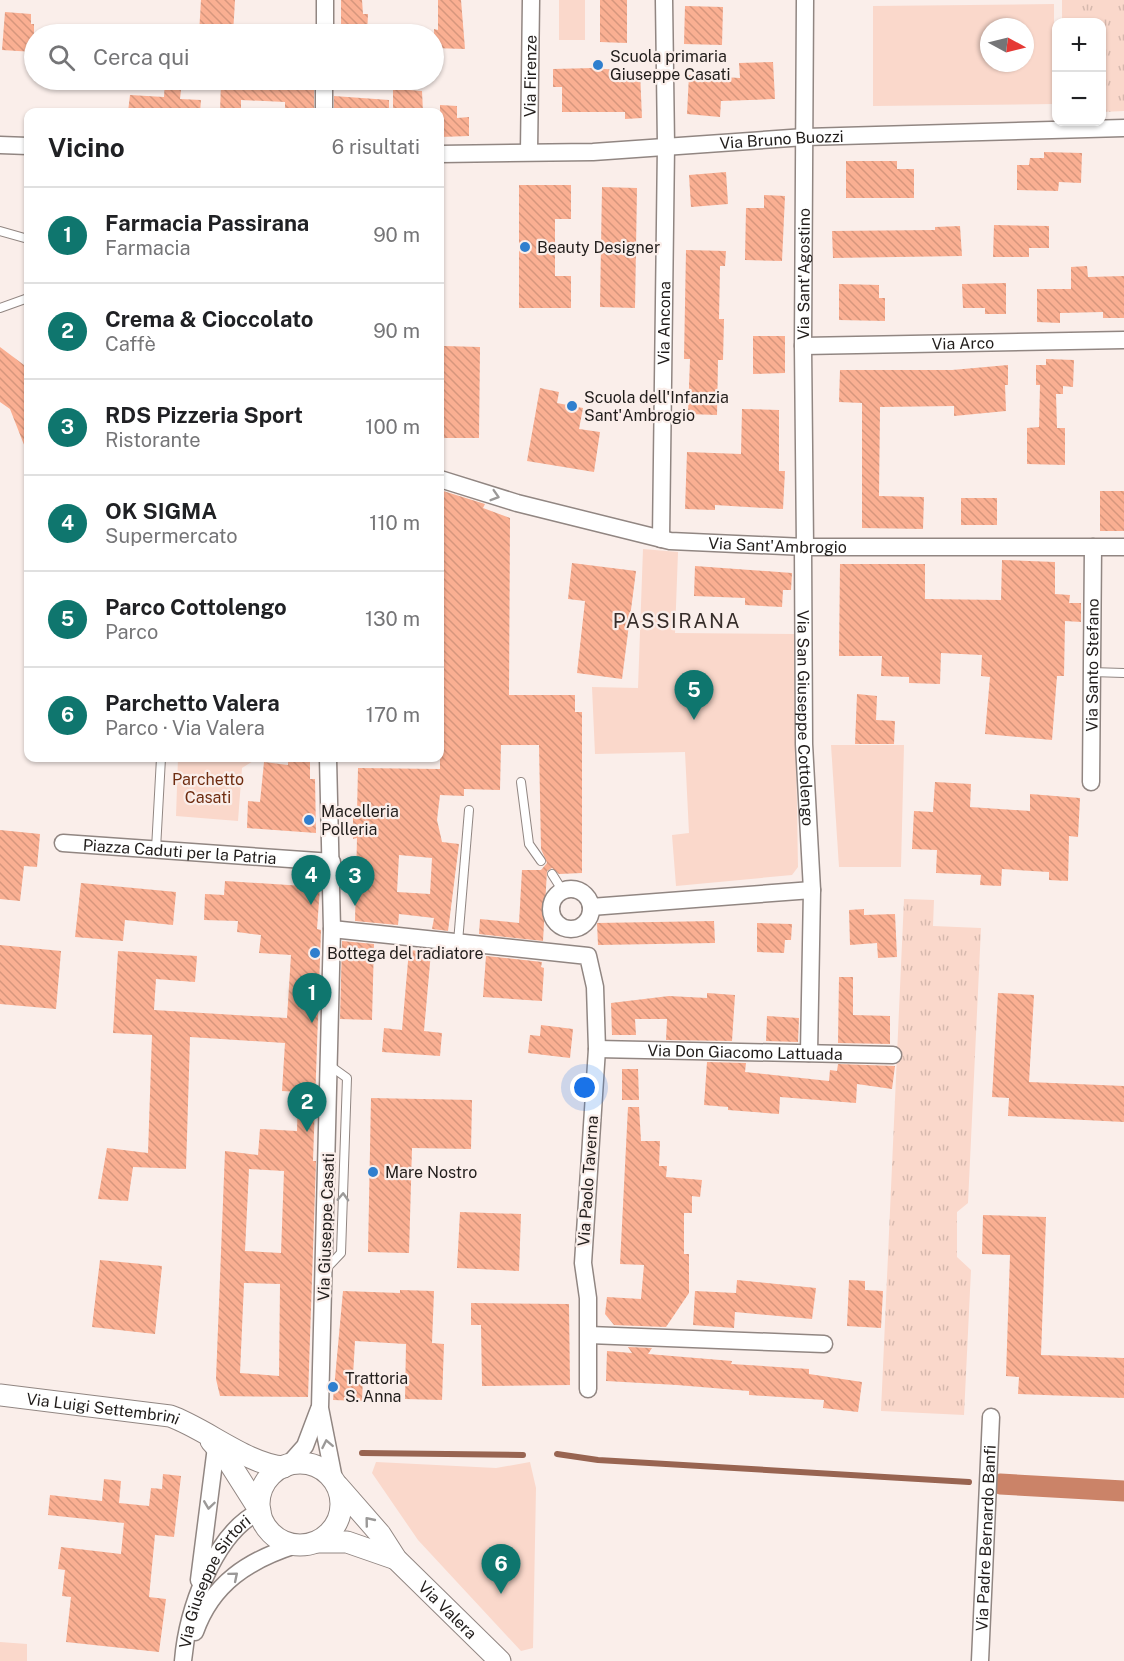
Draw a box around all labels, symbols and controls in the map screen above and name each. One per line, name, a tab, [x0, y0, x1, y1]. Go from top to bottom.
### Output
north arrow	[980, 18, 1034, 72]
map controls	[1052, 18, 1106, 126]
button: +	[1052, 18, 1106, 72]
search box	[24, 24, 444, 90]
street label: Via Firenze	[520, 35, 540, 117]
icon: search	[45, 41, 78, 74]
text: Cerca qui	[93, 44, 190, 70]
place label: Scuola primaria Giuseppe Casati	[610, 47, 731, 84]
marker: Scuola primaria Giuseppe Casati	[591, 58, 605, 72]
button: −	[1052, 72, 1106, 126]
street label: Via Bruno Buozzi	[719, 126, 844, 153]
text: Vicino	[48, 132, 125, 163]
text: 6 risultati	[332, 135, 420, 159]
street label: Via Sant'Agostino	[794, 208, 813, 340]
text: Farmacia Passirana	[105, 210, 309, 236]
text: 1	[63, 223, 72, 247]
text: 90 m	[373, 223, 420, 247]
text: Farmacia	[105, 236, 191, 260]
place label: Beauty Designer	[537, 238, 660, 257]
marker: Beauty Designer	[518, 240, 532, 254]
street label: Via Ancona	[654, 281, 674, 365]
text: Crema & Cioccolato	[105, 306, 313, 332]
text: 2	[61, 319, 74, 343]
text: 90 m	[373, 319, 420, 343]
text: Caffè	[105, 332, 156, 356]
street label: Via Arco	[931, 333, 995, 353]
place label: Scuola dell'Infanzia Sant'Ambrogio	[584, 388, 729, 425]
marker: Scuola dell'Infanzia Sant'Ambrogio	[565, 399, 579, 413]
text: RDS Pizzeria Sport	[105, 402, 303, 428]
text: 3	[61, 415, 74, 439]
text: 100 m	[365, 415, 420, 439]
text: Ristorante	[105, 428, 201, 452]
one-way arrow	[489, 489, 500, 501]
text: OK SIGMA	[105, 498, 217, 524]
text: 4	[61, 511, 74, 535]
text: 110 m	[369, 511, 420, 535]
text: Supermercato	[105, 524, 238, 548]
street label: Via Sant'Ambrogio	[708, 533, 847, 557]
text: Parco Cottolengo	[105, 594, 287, 620]
street label: Via Santo Stefano	[1082, 598, 1102, 732]
text: 5	[61, 607, 74, 631]
text: 130 m	[365, 607, 420, 631]
district label: PASSIRANA	[613, 609, 741, 633]
street label: Via San Giuseppe Cottolengo	[794, 610, 818, 826]
text: Parco	[105, 620, 158, 644]
pin: 5	[674, 670, 714, 720]
text: Parchetto Valera	[105, 690, 280, 716]
text: 6	[61, 703, 74, 727]
text: 170 m	[366, 703, 420, 727]
text: Parco · Via Valera	[105, 716, 265, 740]
park label: Parchetto Casati	[172, 770, 244, 807]
place label: Macelleria Polleria	[321, 802, 399, 839]
marker: Macelleria Polleria	[302, 813, 316, 827]
street label: Piazza Caduti per la Patria	[82, 835, 277, 868]
pin: 4	[292, 856, 330, 905]
pin: 3	[336, 856, 374, 906]
place label: Bottega del radiatore	[327, 944, 484, 963]
marker: Bottega del radiatore	[308, 946, 322, 960]
pin: 1	[292, 974, 332, 1023]
street label: Via Don Giacomo Lattuada	[647, 1041, 843, 1063]
your location	[570, 1073, 599, 1102]
pin: 2	[288, 1082, 326, 1132]
street label: Via Paolo Taverna	[574, 1115, 602, 1247]
street label: Via Giuseppe Casati	[314, 1153, 338, 1301]
place label: Mare Nostro	[385, 1163, 477, 1182]
marker: Mare Nostro	[366, 1165, 380, 1179]
one-way arrow	[336, 1193, 349, 1202]
place label: Trattoria S. Anna	[345, 1369, 408, 1406]
marker: Trattoria S. Anna	[326, 1380, 340, 1394]
street label: Via Luigi Settembrini	[25, 1389, 183, 1428]
one-way arrow	[321, 1439, 334, 1449]
street label: Via Padre Bernardo Banfi	[972, 1445, 999, 1632]
one-way arrow	[204, 1500, 216, 1509]
street label: Via Giuseppe Sirtori	[175, 1511, 254, 1650]
one-way arrow	[366, 1517, 377, 1528]
pin: 6	[482, 1544, 520, 1594]
one-way arrow	[227, 1572, 238, 1583]
street label: Via Valera	[415, 1577, 481, 1643]

